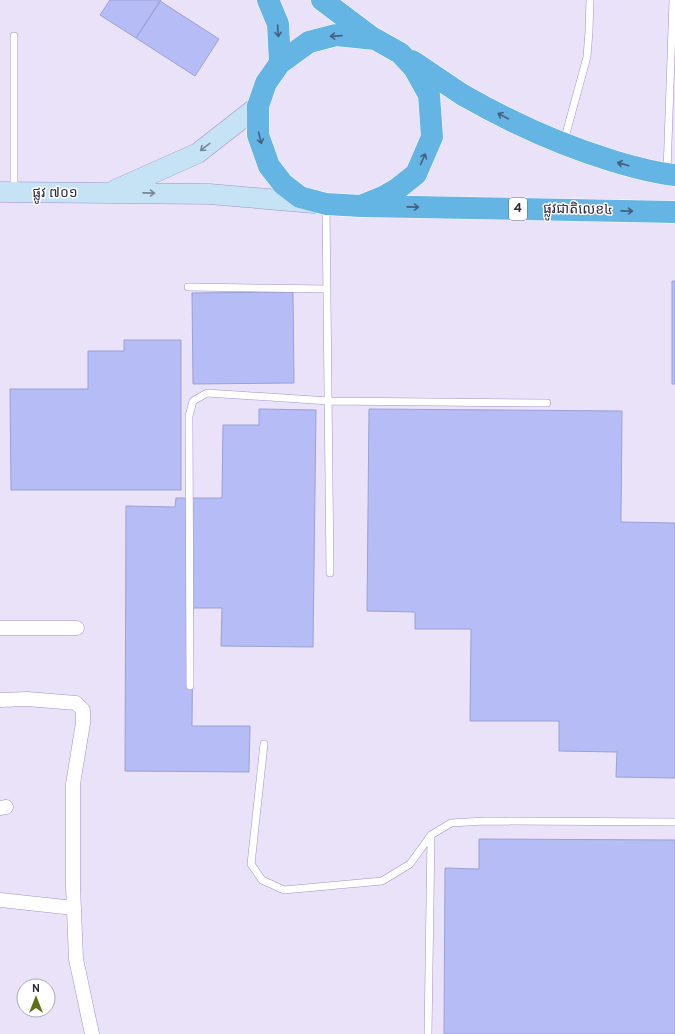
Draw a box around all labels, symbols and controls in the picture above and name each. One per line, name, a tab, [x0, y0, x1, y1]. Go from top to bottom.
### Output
one-way arrow	[275, 24, 282, 37]
one-way arrow	[330, 33, 343, 40]
one-way arrow	[497, 111, 509, 119]
one-way arrow	[257, 131, 264, 144]
one-way arrow	[200, 143, 211, 152]
one-way arrow	[419, 153, 427, 165]
one-way arrow	[617, 160, 630, 167]
street label: ផ្លូវ ៧០១	[32, 185, 78, 204]
one-way arrow	[142, 189, 155, 197]
road number: 4	[509, 198, 527, 220]
street label: ផ្លូវជាតិលេខ៤	[543, 201, 613, 221]
one-way arrow	[407, 203, 420, 210]
one-way arrow	[620, 207, 633, 215]
north arrow	[16, 978, 56, 1018]
text: N	[32, 982, 40, 996]

